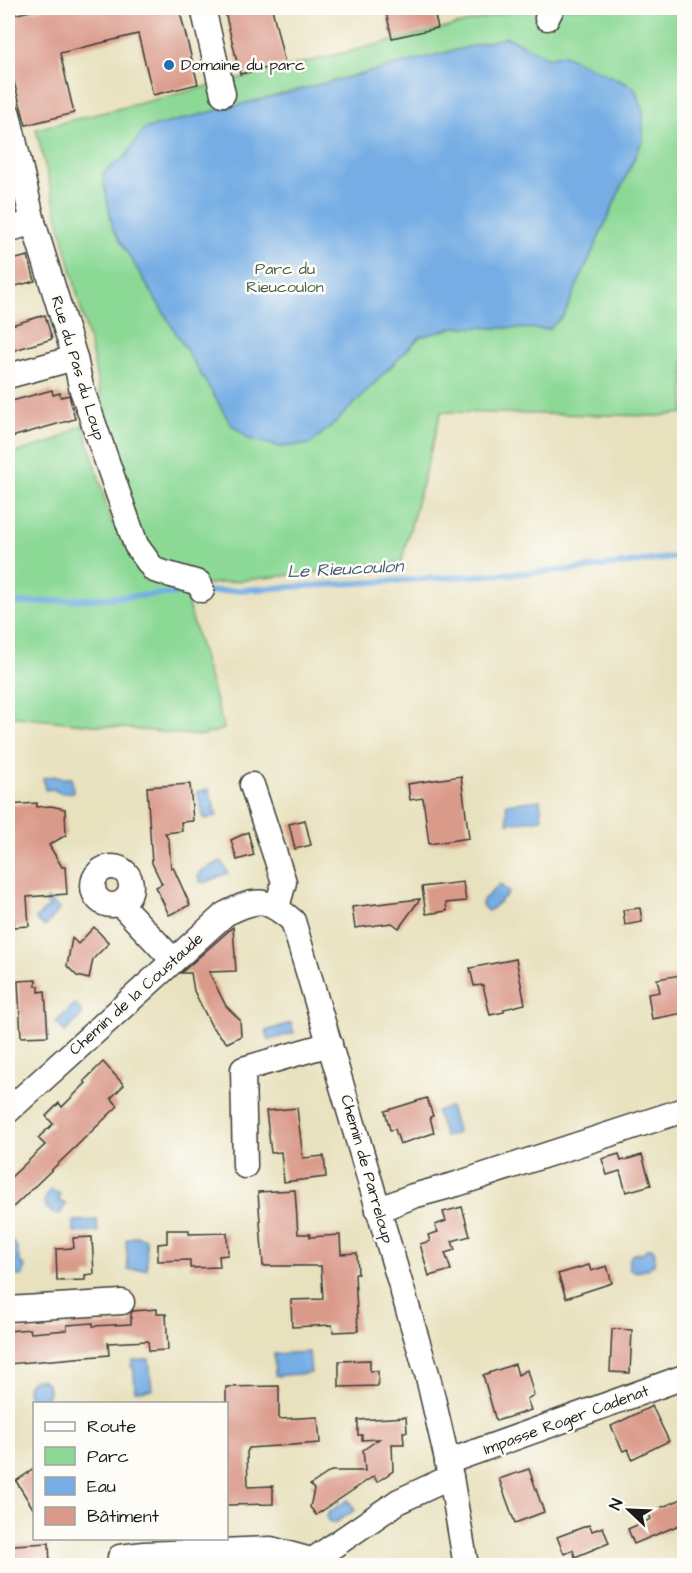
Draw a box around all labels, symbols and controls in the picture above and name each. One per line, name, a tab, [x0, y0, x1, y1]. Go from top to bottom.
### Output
place label: Domaine du parc	[181, 54, 305, 76]
marker: Domaine du parc	[162, 58, 176, 72]
park label: Parc du Rieucoulon	[246, 258, 324, 298]
street label: Rue du Pas du Loup	[46, 293, 110, 443]
water label: Le Rieucoulon	[286, 553, 406, 585]
street label: Chemin de la Coustaude	[64, 928, 208, 1060]
street label: Chemin de Parreloup	[335, 1092, 399, 1246]
street label: Impasse Roger Cadenat	[480, 1380, 653, 1461]
legend	[33, 1402, 228, 1540]
text: Route	[87, 1414, 136, 1439]
text: Parc	[87, 1444, 129, 1469]
text: Eau	[87, 1474, 116, 1499]
north arrow	[599, 1480, 659, 1540]
text: N	[604, 1496, 628, 1513]
text: Bâtiment	[87, 1504, 160, 1529]

